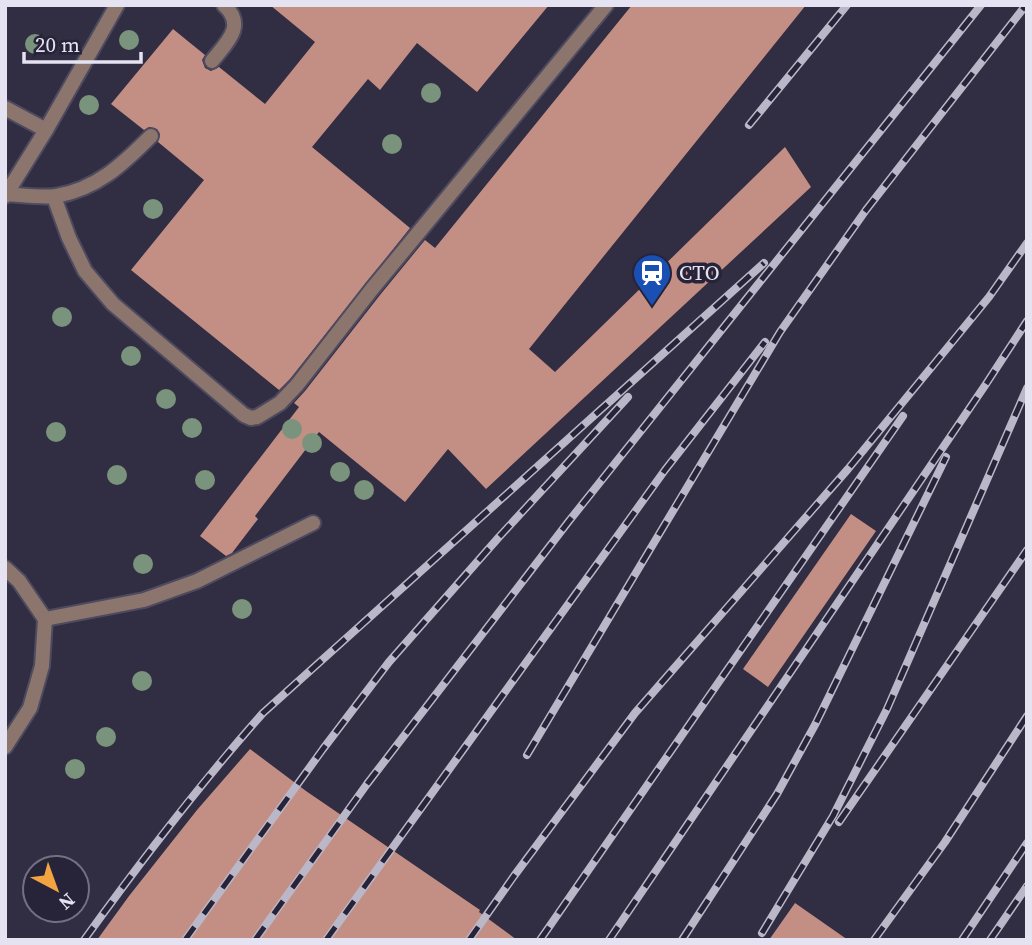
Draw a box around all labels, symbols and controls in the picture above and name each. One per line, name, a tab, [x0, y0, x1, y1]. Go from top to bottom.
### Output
scale bar	[24, 21, 142, 65]
text: 20 m	[35, 30, 80, 59]
station icon: CTO	[631, 252, 673, 307]
place label: CTO	[679, 258, 720, 287]
north arrow	[21, 854, 91, 924]
text: N	[53, 887, 81, 916]

